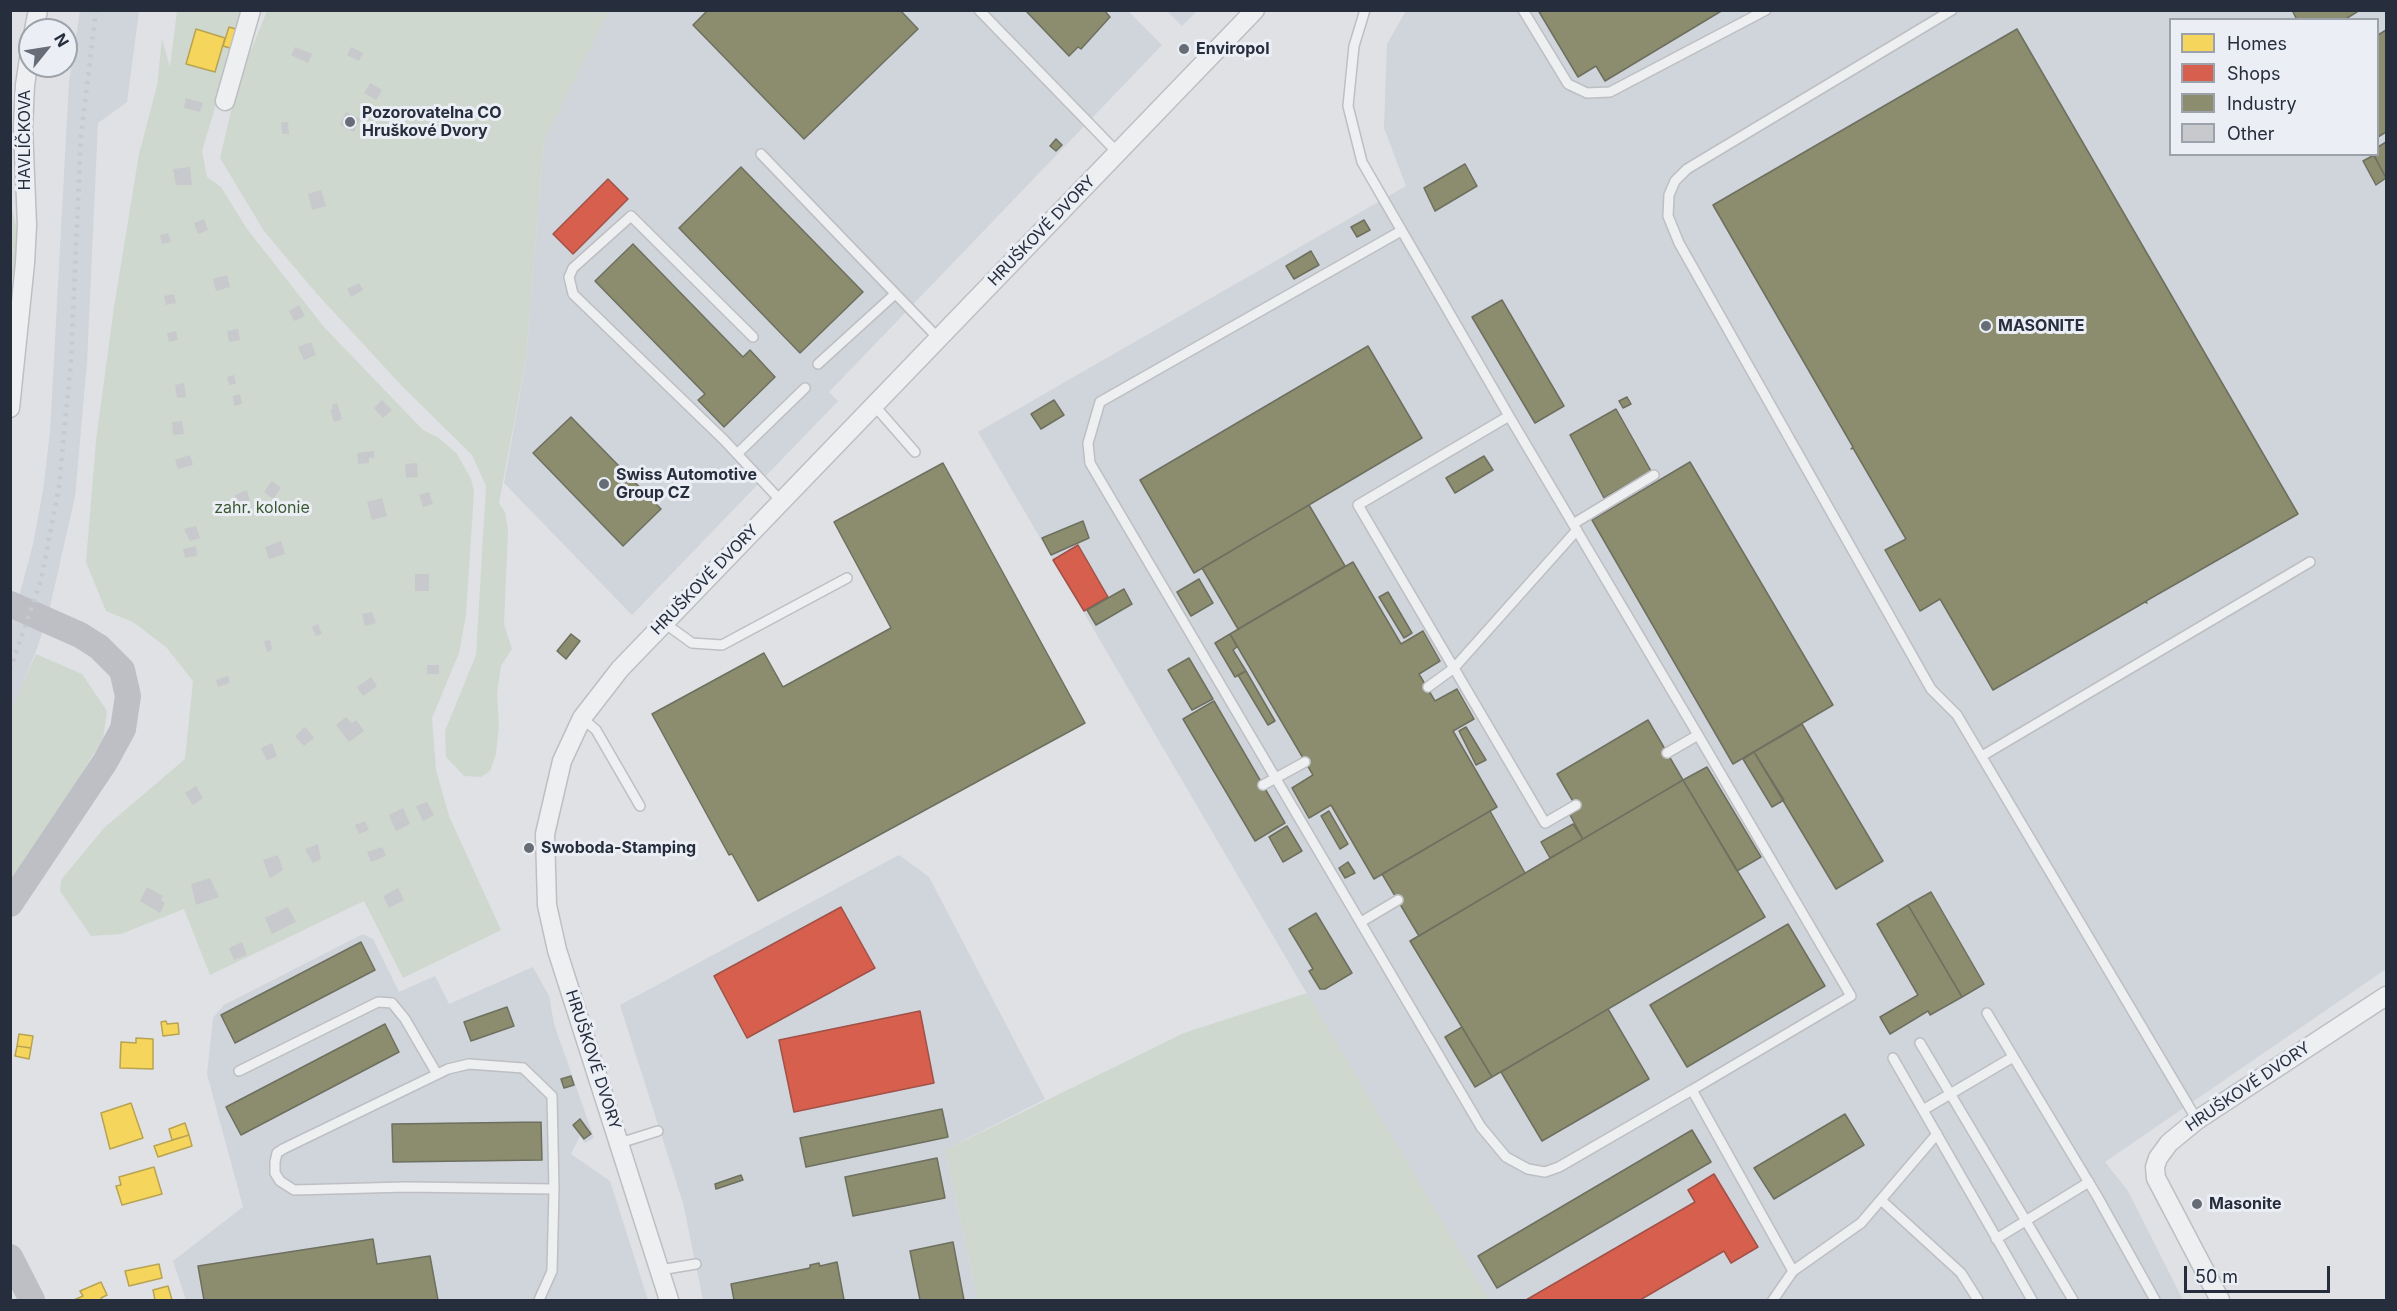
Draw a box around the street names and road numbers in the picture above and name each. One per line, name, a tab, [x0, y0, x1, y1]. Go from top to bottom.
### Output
street label: HAVLÍČKOVA	[15, 90, 35, 190]
street label: HRUŠKOVÉ DVORY	[984, 172, 1100, 290]
street label: HRUŠKOVÉ DVORY	[647, 521, 763, 639]
street label: HRUŠKOVÉ DVORY	[561, 988, 625, 1132]
street label: HRUŠKOVÉ DVORY	[2182, 1038, 2314, 1136]

